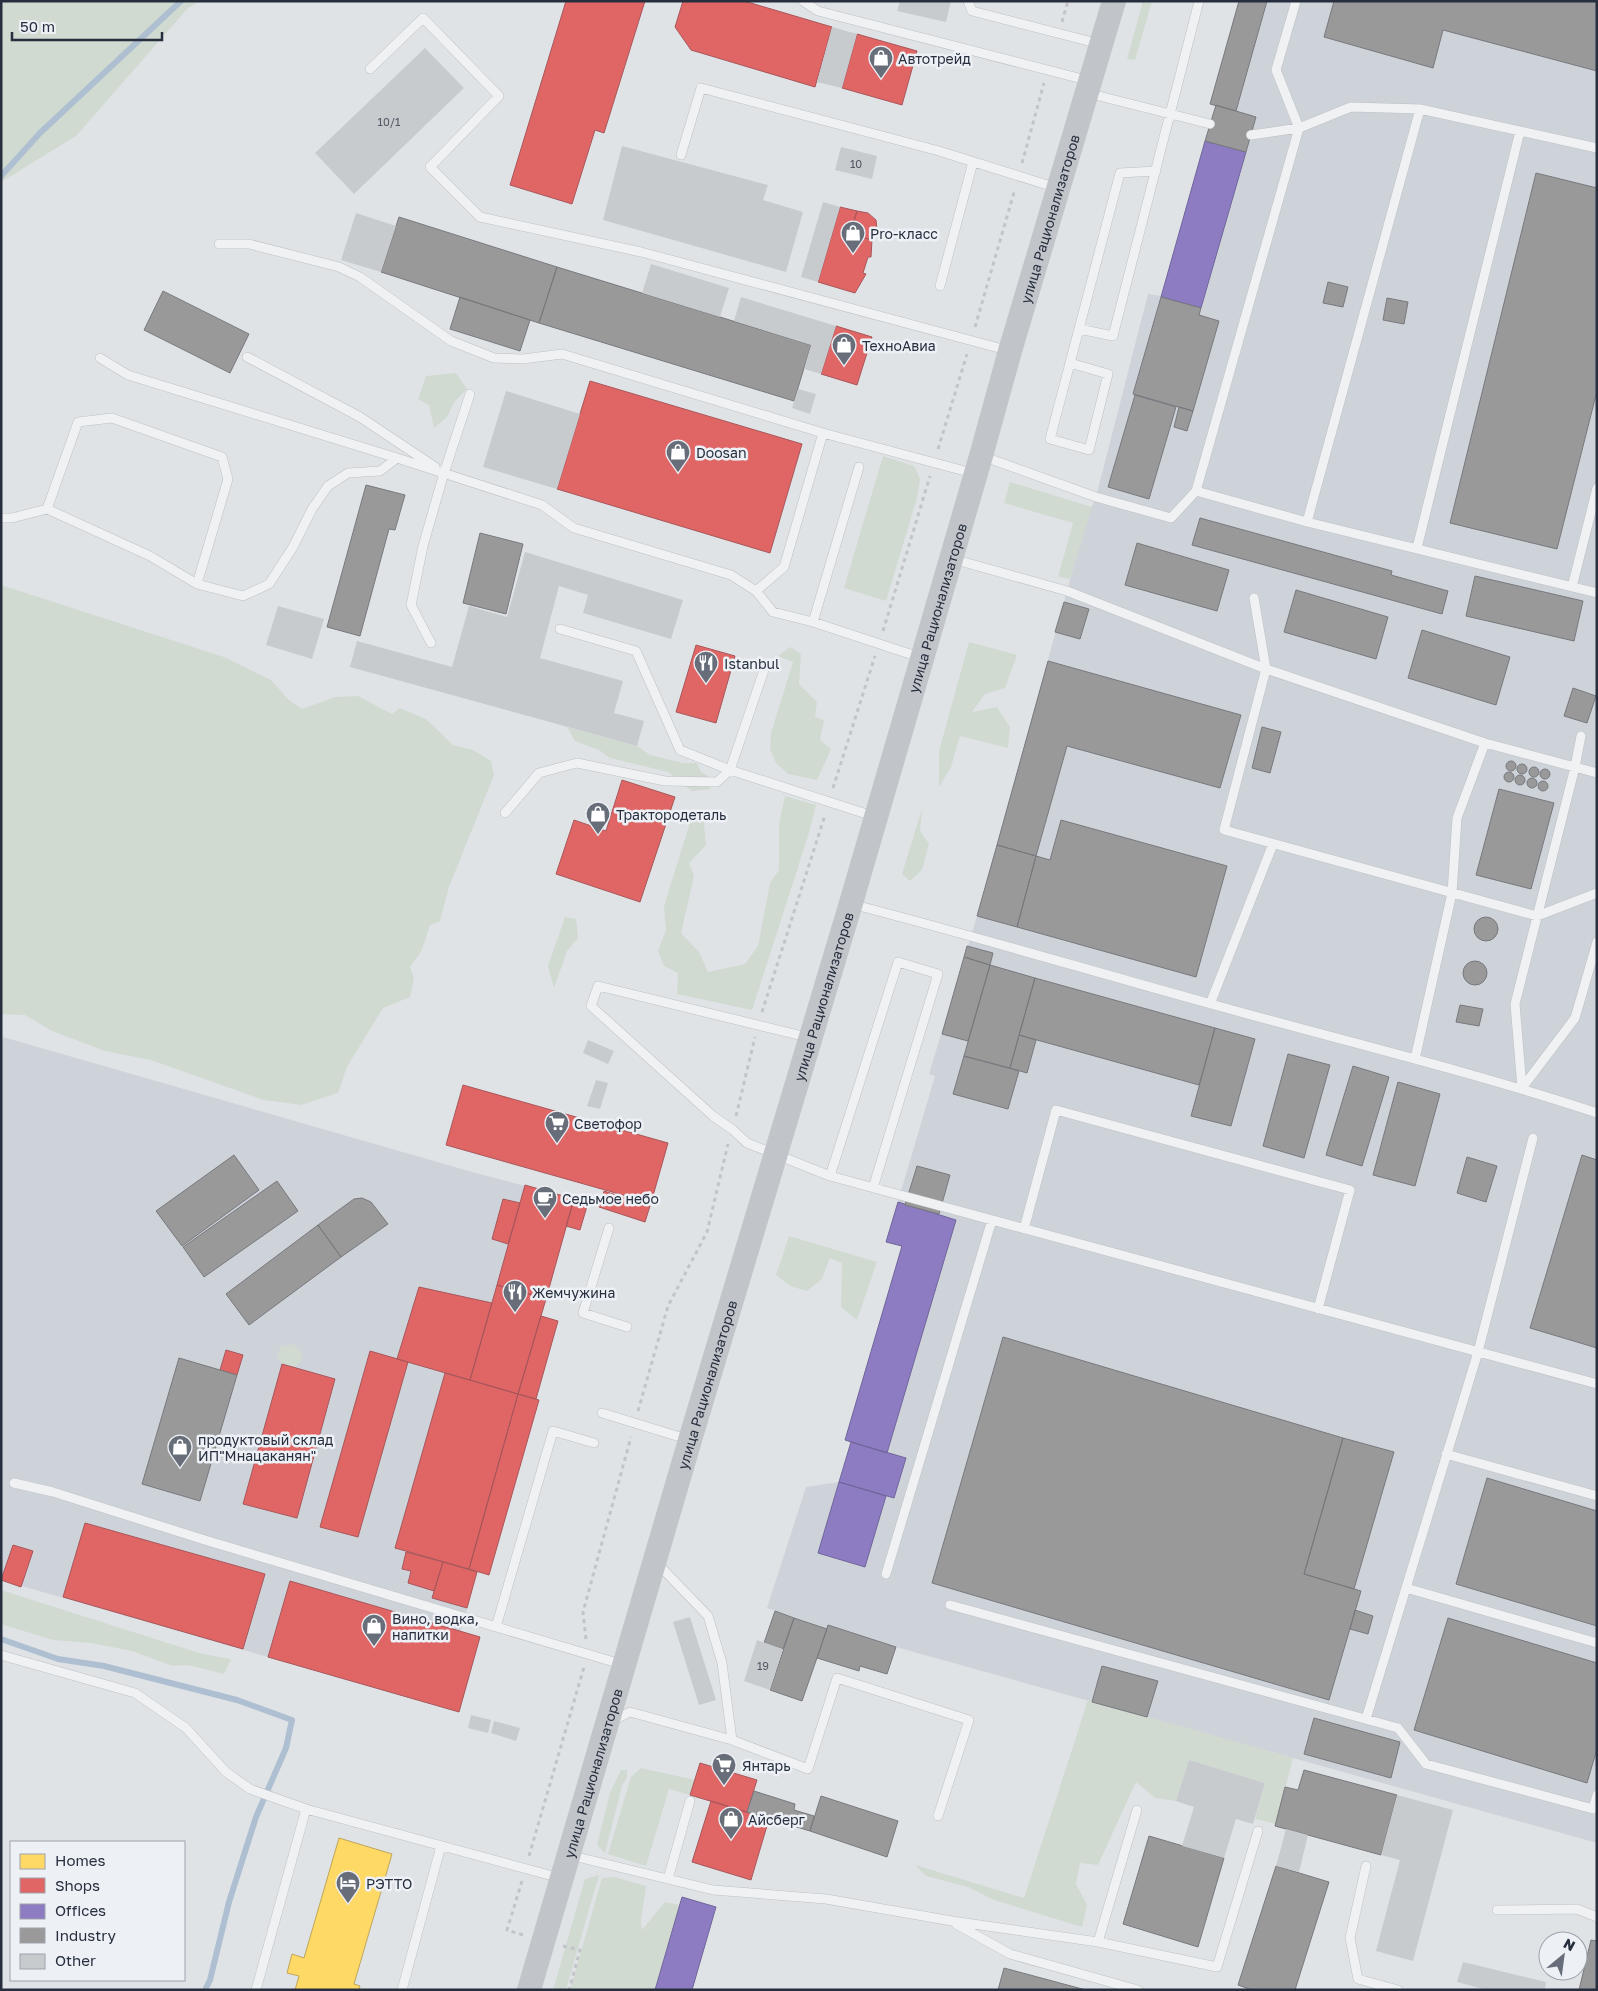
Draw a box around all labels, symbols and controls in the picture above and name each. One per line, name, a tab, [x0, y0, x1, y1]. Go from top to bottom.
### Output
scale bar	[12, 10, 162, 42]
text: 50 m	[20, 17, 55, 35]
shop icon: Автотрейд	[868, 45, 894, 79]
place label: Автотрейд	[898, 50, 971, 67]
house number: 10/1	[378, 115, 400, 128]
street label: улица Рационализаторов	[1016, 132, 1082, 306]
house number: 10	[850, 157, 862, 170]
shop icon: Pro-класс	[840, 220, 866, 254]
place label: Pro-класс	[870, 225, 938, 242]
shop icon: ТехноАвиа	[831, 332, 857, 366]
place label: ТехноАвиа	[862, 337, 936, 354]
shop icon: Doosan	[665, 439, 691, 473]
place label: Doosan	[696, 444, 747, 461]
street label: улица Рационализаторов	[904, 521, 970, 695]
restaurant icon: Istanbul	[693, 650, 719, 684]
place label: Istanbul	[724, 655, 780, 672]
shop icon: Трактородеталь	[585, 801, 611, 835]
place label: Трактородеталь	[616, 806, 726, 823]
street label: улица Рационализаторов	[790, 910, 856, 1083]
supermarket icon: Светофор	[544, 1110, 570, 1144]
place label: Светофор	[574, 1115, 642, 1132]
cafe icon: Седьмое небо	[532, 1185, 558, 1219]
place label: Седьмое небо	[562, 1190, 659, 1207]
restaurant icon: Жемчужина	[502, 1279, 528, 1313]
place label: Жемчужина	[532, 1284, 615, 1301]
street label: улица Рационализаторов	[673, 1298, 740, 1471]
place label: продуктовый склад ИП"Мнацаканян"	[198, 1431, 334, 1464]
shop icon: продуктовый склад ИП"Мнацаканян"	[167, 1434, 193, 1468]
place label: Вино, водка, напитки	[392, 1610, 479, 1643]
shop icon: Вино, водка, напитки	[361, 1613, 387, 1647]
house number: 19	[757, 1659, 769, 1672]
street label: улица Рационализаторов	[560, 1686, 625, 1860]
supermarket icon: Янтарь	[711, 1752, 737, 1786]
place label: Янтарь	[742, 1757, 791, 1774]
shop icon: Айсберг	[718, 1806, 744, 1840]
place label: Айсберг	[748, 1811, 806, 1828]
legend	[10, 1841, 185, 1981]
text: Homes	[55, 1851, 105, 1869]
hotel icon: РЭТТО	[335, 1870, 361, 1904]
place label: РЭТТО	[366, 1875, 412, 1892]
text: Shops	[55, 1876, 100, 1894]
text: Offices	[55, 1901, 106, 1919]
text: Industry	[55, 1926, 116, 1944]
north arrow	[1538, 1931, 1588, 1981]
text: N	[1561, 1934, 1578, 1954]
text: Other	[55, 1951, 96, 1969]

